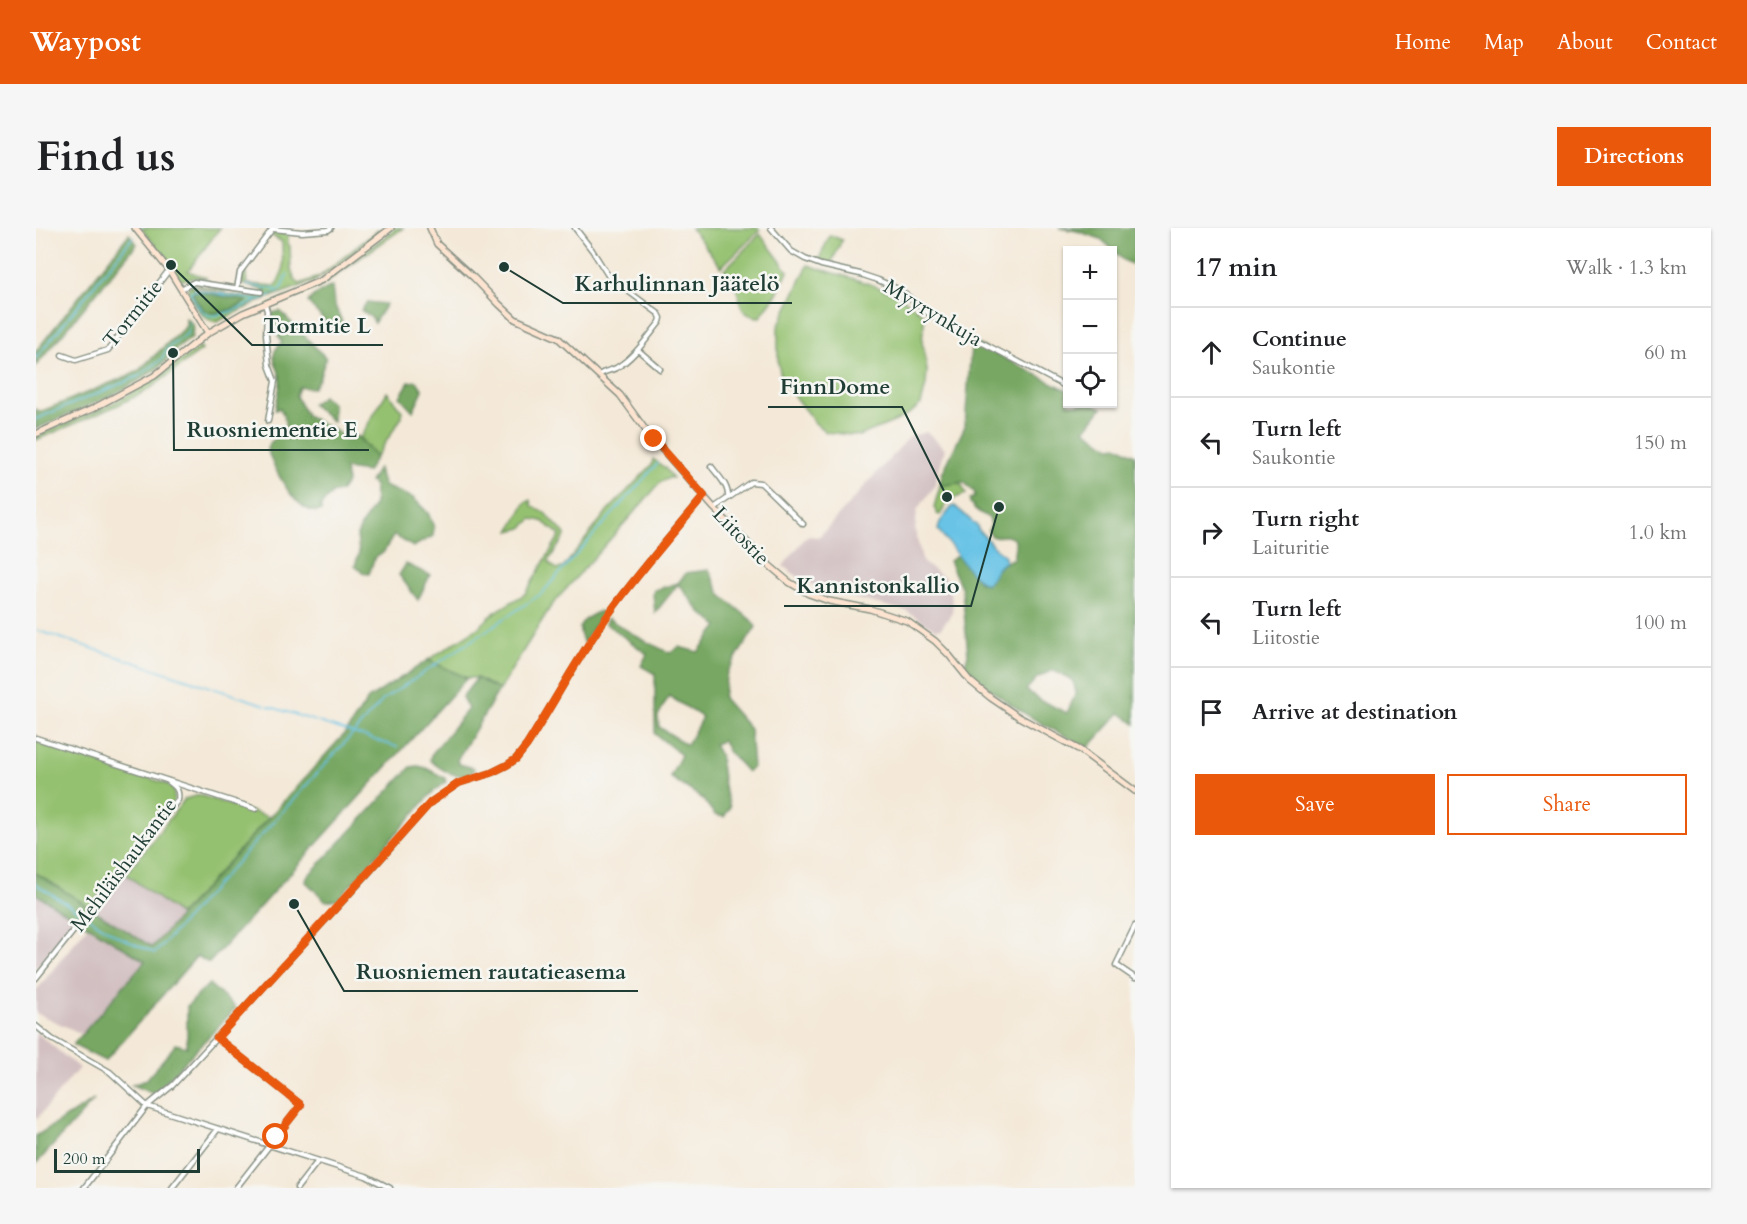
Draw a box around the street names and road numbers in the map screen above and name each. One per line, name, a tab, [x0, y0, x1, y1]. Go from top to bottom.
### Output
street label: Myyrynkuja	[878, 272, 988, 354]
street label: Tormitie	[97, 274, 169, 354]
street label: Liitostie	[706, 500, 776, 572]
street label: Mehiläishaukantie	[64, 792, 184, 938]

